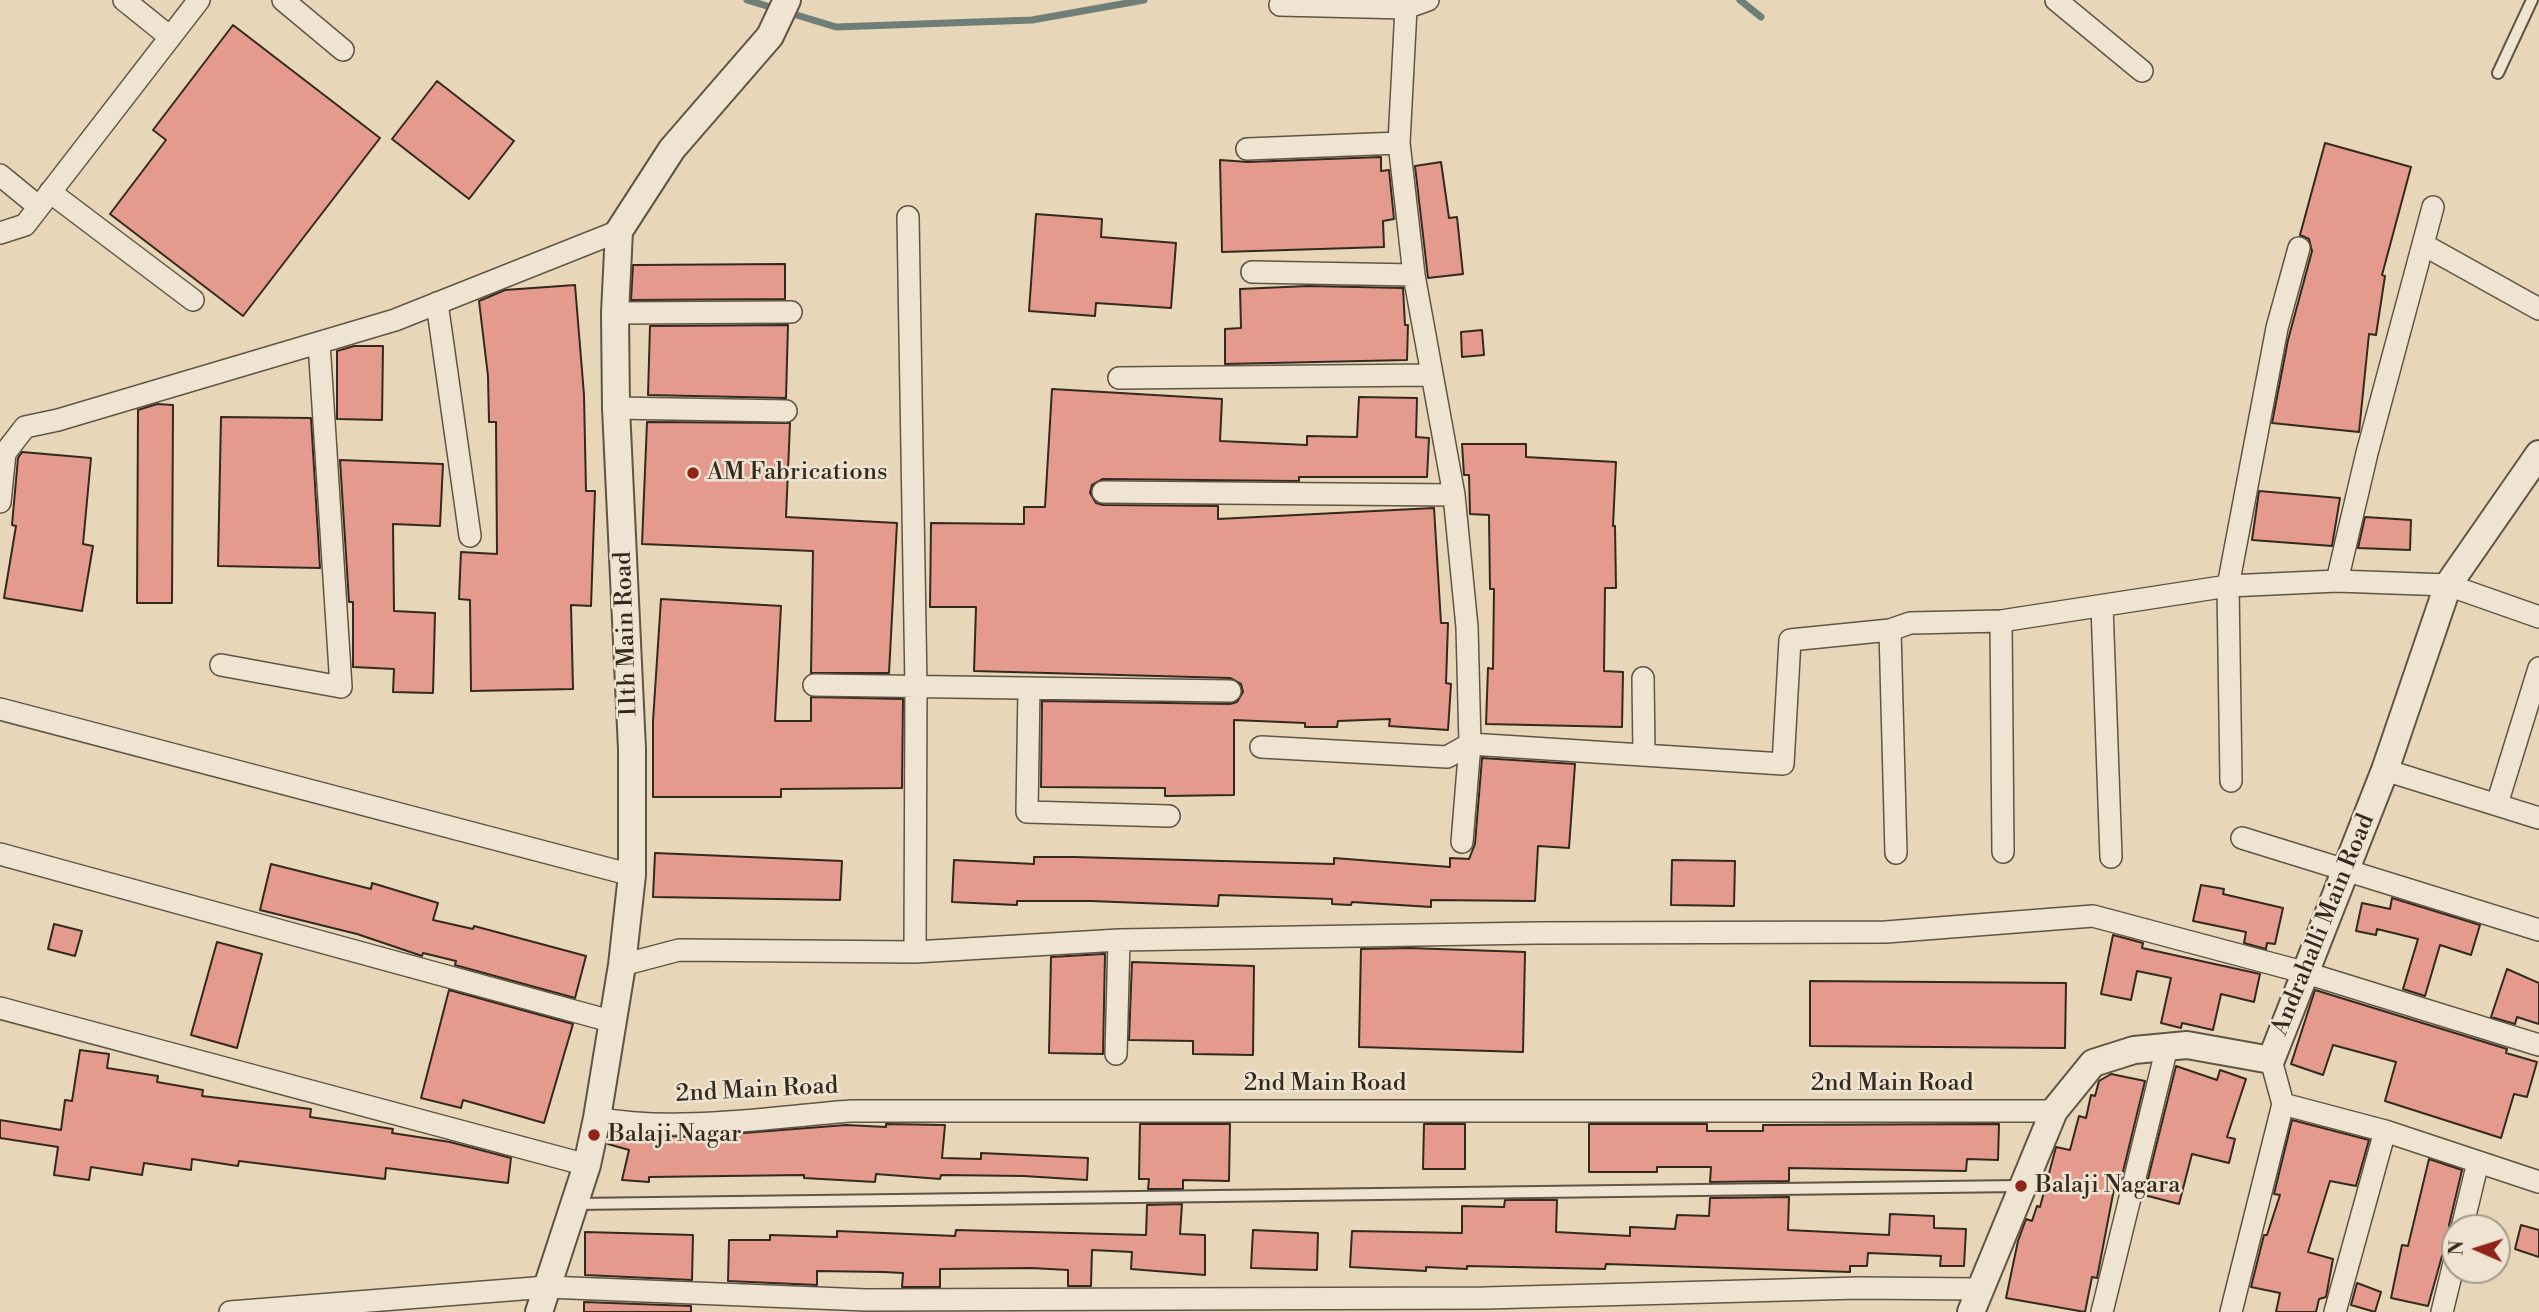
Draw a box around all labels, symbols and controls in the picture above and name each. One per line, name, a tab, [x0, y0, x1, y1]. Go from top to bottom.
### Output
place label: AM Fabrications	[707, 459, 887, 487]
marker: AM Fabrications	[685, 465, 701, 481]
street label: 11th Main Road	[610, 551, 644, 717]
street label: Andrahalli Main Road	[2266, 810, 2382, 1040]
street label: 2nd Main Road	[1244, 1070, 1406, 1098]
street label: 2nd Main Road	[1811, 1070, 1973, 1098]
street label: 2nd Main Road	[675, 1072, 839, 1110]
place label: Balaji Nagar	[608, 1121, 741, 1149]
marker: Balaji Nagar	[586, 1127, 602, 1143]
place label: Balaji Nagara	[2035, 1172, 2180, 1200]
marker: Balaji Nagara	[2013, 1178, 2029, 1194]
north arrow	[2441, 1214, 2511, 1284]
text: N	[2445, 1240, 2469, 1256]

